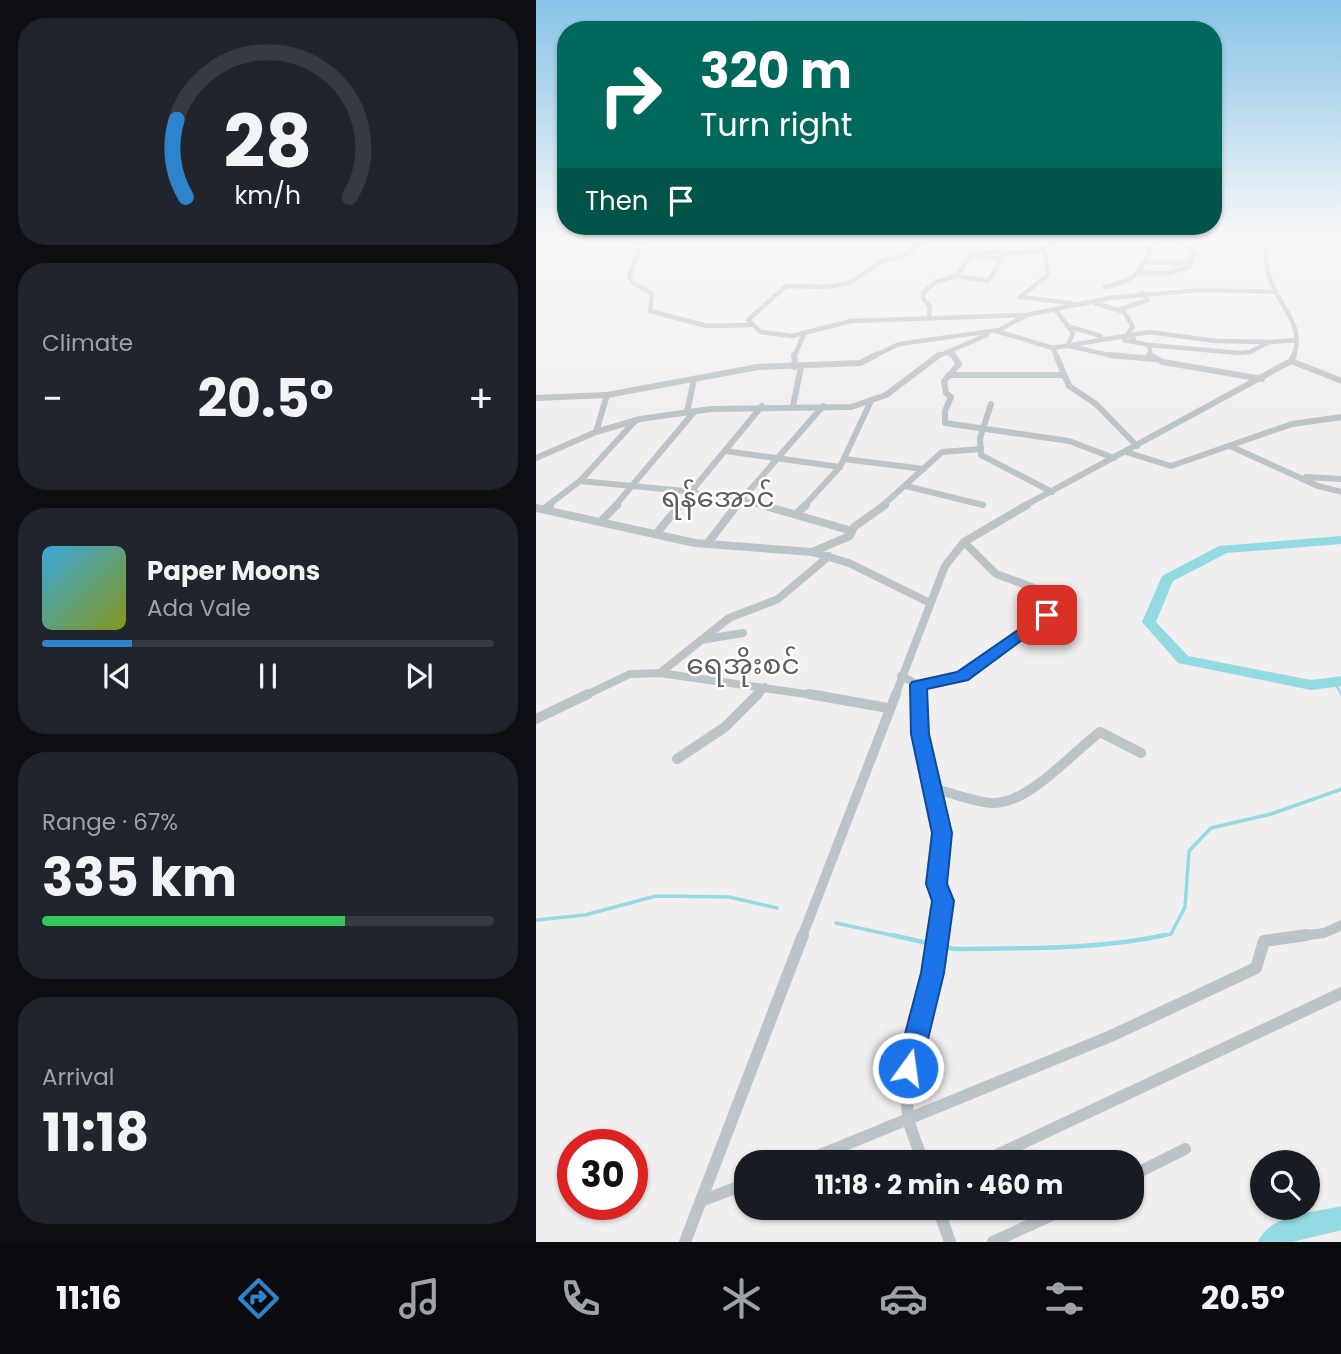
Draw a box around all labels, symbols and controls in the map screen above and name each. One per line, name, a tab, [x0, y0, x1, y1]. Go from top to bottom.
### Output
text: 320 m	[700, 37, 852, 105]
icon: right	[585, 49, 676, 140]
text: 28	[224, 92, 312, 193]
text: Turn right	[700, 102, 852, 147]
text: km/h	[235, 178, 301, 213]
icon: arrive	[662, 182, 700, 220]
text: Then	[585, 183, 648, 219]
text: Climate	[42, 327, 133, 359]
text: 20.5°	[197, 362, 334, 435]
text: −	[42, 372, 63, 425]
text: +	[468, 372, 494, 425]
district label: ရန်အောင်	[661, 478, 775, 520]
text: Paper Moons	[147, 553, 320, 589]
pin	[1017, 585, 1077, 645]
text: Ada Vale	[147, 592, 251, 624]
icon: arrive	[1028, 596, 1066, 634]
district label: ရေအိုးစင်	[686, 645, 800, 687]
icon: previous	[98, 657, 136, 695]
icon: pause	[249, 657, 287, 695]
icon: next	[400, 657, 438, 695]
text: Range · 67%	[42, 806, 178, 838]
text: 335 km	[42, 841, 237, 914]
position arrow	[871, 1031, 945, 1105]
text: Arrival	[42, 1061, 114, 1093]
text: 11:18	[42, 1096, 149, 1169]
speed limit sign: 30	[557, 1129, 648, 1220]
map controls	[1250, 1150, 1320, 1220]
button: search	[1250, 1150, 1320, 1220]
text: 11:18 · 2 min · 460 m	[815, 1167, 1063, 1203]
icon: directions	[234, 1274, 283, 1323]
icon: music	[395, 1274, 444, 1323]
icon: phone	[556, 1274, 605, 1323]
icon: climate	[717, 1274, 766, 1323]
icon: car	[879, 1274, 928, 1323]
icon: filters	[1040, 1274, 1089, 1323]
text: 11:16	[56, 1275, 122, 1320]
text: 20.5°	[1201, 1275, 1285, 1320]

